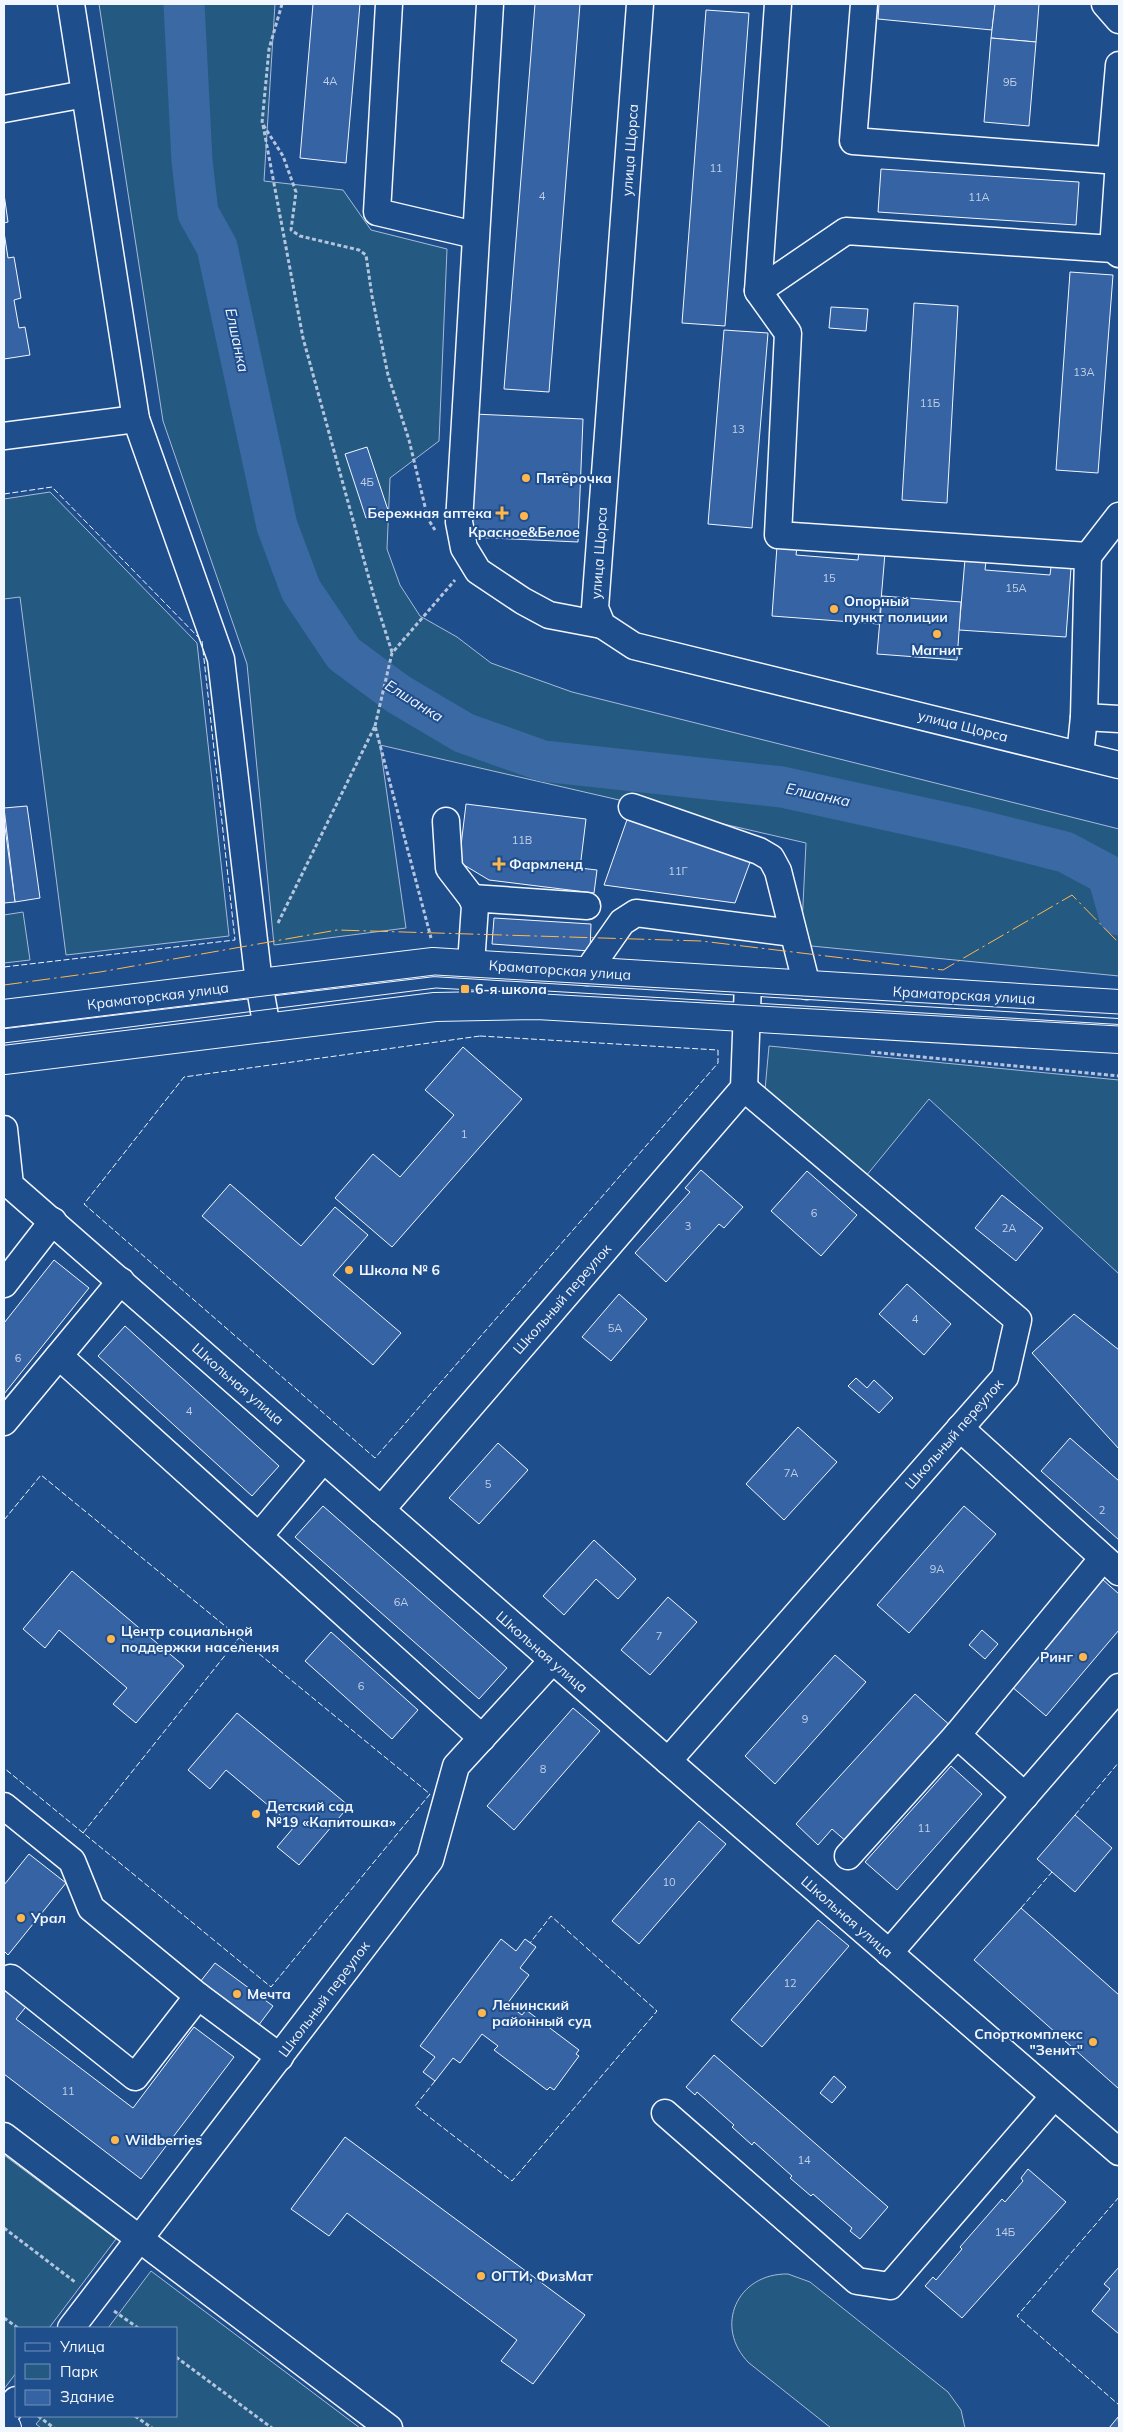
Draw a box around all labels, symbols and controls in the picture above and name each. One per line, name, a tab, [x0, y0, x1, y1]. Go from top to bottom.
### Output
house number: 4А	[323, 74, 337, 88]
house number: 9Б	[1003, 75, 1017, 89]
street label: улица Щорса	[618, 103, 642, 197]
house number: 11	[709, 161, 723, 175]
house number: 4	[539, 189, 546, 203]
house number: 11А	[968, 190, 990, 204]
water label: Елшанка	[221, 306, 254, 374]
house number: 13А	[1073, 365, 1095, 379]
house number: 11Б	[920, 396, 940, 410]
house number: 13	[731, 422, 745, 436]
place label: Пятёрочка	[536, 469, 612, 487]
marker: Пятёрочка	[520, 472, 532, 484]
house number: 4Б	[360, 475, 374, 489]
place label: Бережная аптека	[368, 504, 492, 522]
street label: улица Щорса	[587, 506, 611, 600]
marker: Бережная аптека	[496, 507, 508, 519]
marker: Красное&Белое	[518, 510, 530, 522]
place label: Красное&Белое	[468, 523, 580, 541]
house number: 15	[822, 571, 836, 585]
house number: 15А	[1005, 581, 1027, 595]
place label: Опорный пункт полиции	[844, 592, 948, 626]
marker: Опорный пункт полиции	[828, 603, 840, 615]
marker: Магнит	[931, 628, 943, 640]
place label: Магнит	[911, 641, 963, 659]
water label: Елшанка	[382, 675, 447, 726]
street label: улица Щорса	[916, 706, 1010, 746]
water label: Елшанка	[784, 778, 852, 811]
house number: 11В	[512, 833, 532, 847]
place label: Фармленд	[509, 855, 583, 873]
marker: Фармленд	[493, 858, 505, 870]
house number: 11Г	[668, 864, 688, 878]
street label: Краматорская улица	[488, 956, 632, 984]
street label: Краматорская улица	[86, 978, 230, 1014]
place label: 6-я школа	[475, 980, 547, 998]
street label: Краматорская улица	[892, 982, 1036, 1008]
marker: 6-я школа	[459, 983, 471, 995]
house number: 1	[461, 1127, 467, 1141]
house number: 6	[811, 1206, 818, 1220]
house number: 3	[685, 1219, 691, 1233]
house number: 2А	[1002, 1221, 1016, 1235]
street label: Школьный переулок	[509, 1240, 615, 1358]
place label: Школа № 6	[359, 1261, 440, 1279]
marker: Школа № 6	[343, 1264, 355, 1276]
house number: 4	[912, 1312, 919, 1326]
house number: 5А	[608, 1321, 622, 1335]
street label: Школьная улица	[188, 1339, 288, 1429]
house number: 6	[15, 1351, 22, 1365]
street label: Школьный переулок	[901, 1375, 1007, 1493]
house number: 4	[186, 1404, 193, 1418]
house number: 7А	[784, 1466, 798, 1480]
house number: 5	[485, 1477, 492, 1491]
house number: 2	[1099, 1503, 1106, 1517]
house number: 9А	[930, 1562, 944, 1576]
house number: 6А	[394, 1595, 408, 1609]
street label: Школьная улица	[492, 1607, 592, 1697]
place label: Центр социальной поддержки населения	[121, 1622, 279, 1656]
house number: 7	[656, 1629, 662, 1643]
marker: Центр социальной поддержки населения	[105, 1633, 117, 1645]
place label: Ринг	[1040, 1648, 1073, 1666]
marker: Ринг	[1077, 1651, 1089, 1663]
house number: 6	[358, 1679, 365, 1693]
house number: 9	[802, 1712, 808, 1726]
house number: 8	[540, 1762, 547, 1776]
place label: Детский сад №19 «Капитошка»	[266, 1797, 396, 1831]
marker: Детский сад №19 «Капитошка»	[250, 1808, 262, 1820]
house number: 11	[917, 1821, 931, 1835]
street label: Школьная улица	[797, 1872, 897, 1962]
house number: 10	[662, 1875, 676, 1889]
place label: Урал	[30, 1909, 66, 1927]
marker: Урал	[15, 1912, 27, 1924]
street label: Школьный переулок	[274, 1937, 374, 2061]
house number: 12	[783, 1976, 797, 1990]
place label: Мечта	[247, 1985, 291, 2003]
marker: Мечта	[231, 1988, 243, 2000]
place label: Ленинский районный суд	[492, 1996, 591, 2030]
marker: Ленинский районный суд	[476, 2007, 488, 2019]
place label: Спорткомплекс "Зенит"	[974, 2025, 1083, 2059]
marker: Спорткомплекс "Зенит"	[1087, 2036, 1099, 2048]
house number: 11	[61, 2084, 75, 2098]
place label: Wildberries	[125, 2131, 202, 2149]
marker: Wildberries	[109, 2134, 121, 2146]
house number: 14	[797, 2153, 811, 2167]
house number: 14Б	[995, 2225, 1015, 2239]
place label: ОГТИ, ФизМат	[491, 2267, 593, 2285]
marker: ОГТИ, ФизМат	[475, 2270, 487, 2282]
legend	[15, 2327, 178, 2417]
text: Улица	[59, 2337, 105, 2356]
text: Парк	[60, 2362, 99, 2381]
text: Здание	[60, 2387, 114, 2406]

